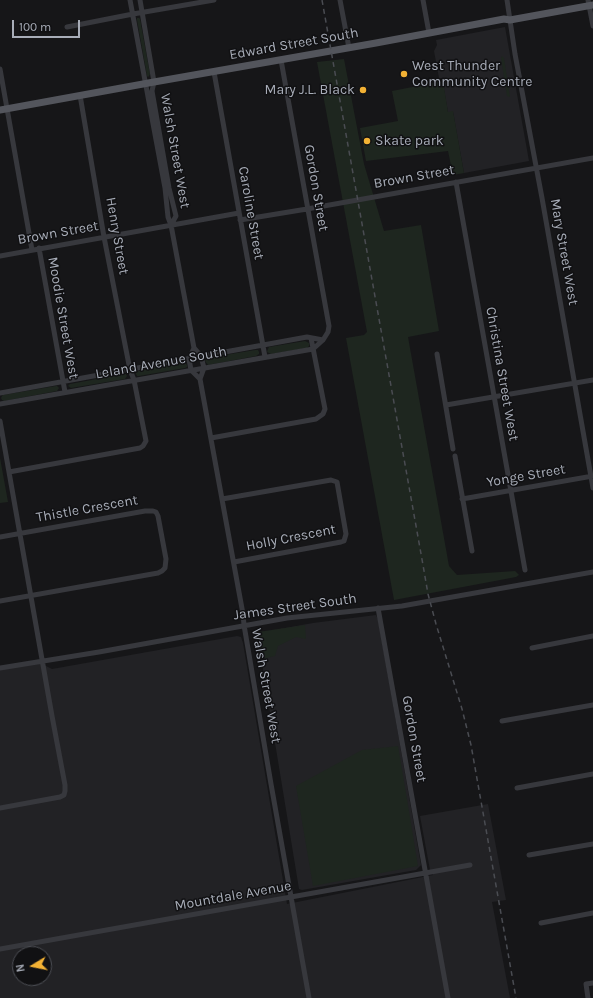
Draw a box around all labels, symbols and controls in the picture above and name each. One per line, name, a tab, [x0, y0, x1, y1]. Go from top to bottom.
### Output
scale bar	[14, 12, 82, 38]
text: 100 m	[19, 20, 51, 34]
street label: Edward Street South	[228, 24, 360, 64]
place label: West Thunder Community Centre	[412, 58, 532, 90]
marker: West Thunder Community Centre	[399, 69, 409, 79]
place label: Mary J.L. Black	[265, 82, 355, 98]
marker: Mary J.L. Black	[358, 85, 368, 95]
street label: Walsh Street West	[157, 92, 193, 210]
place label: Skate park	[375, 133, 444, 149]
marker: Skate park	[362, 136, 372, 146]
street label: Gordon Street	[300, 143, 332, 233]
street label: Brown Street	[372, 162, 456, 192]
street label: Caroline Street	[235, 165, 267, 261]
street label: Henry Street	[102, 196, 132, 276]
street label: Mary Street West	[546, 197, 582, 307]
street label: Brown Street	[16, 218, 100, 248]
street label: Moodie Street West	[44, 256, 82, 380]
street label: Christina Street West	[482, 305, 522, 443]
street label: Leland Avenue South	[94, 343, 228, 383]
street label: Yonge Street	[485, 461, 567, 491]
street label: Thistle Crescent	[35, 492, 139, 526]
street label: Holly Crescent	[245, 521, 337, 555]
street label: James Street South	[232, 590, 358, 624]
street label: Walsh Street West	[248, 627, 284, 745]
street label: Gordon Street	[398, 694, 430, 784]
street label: Mountdale Avenue	[173, 877, 293, 915]
north arrow	[12, 946, 52, 986]
text: N	[14, 963, 28, 973]

